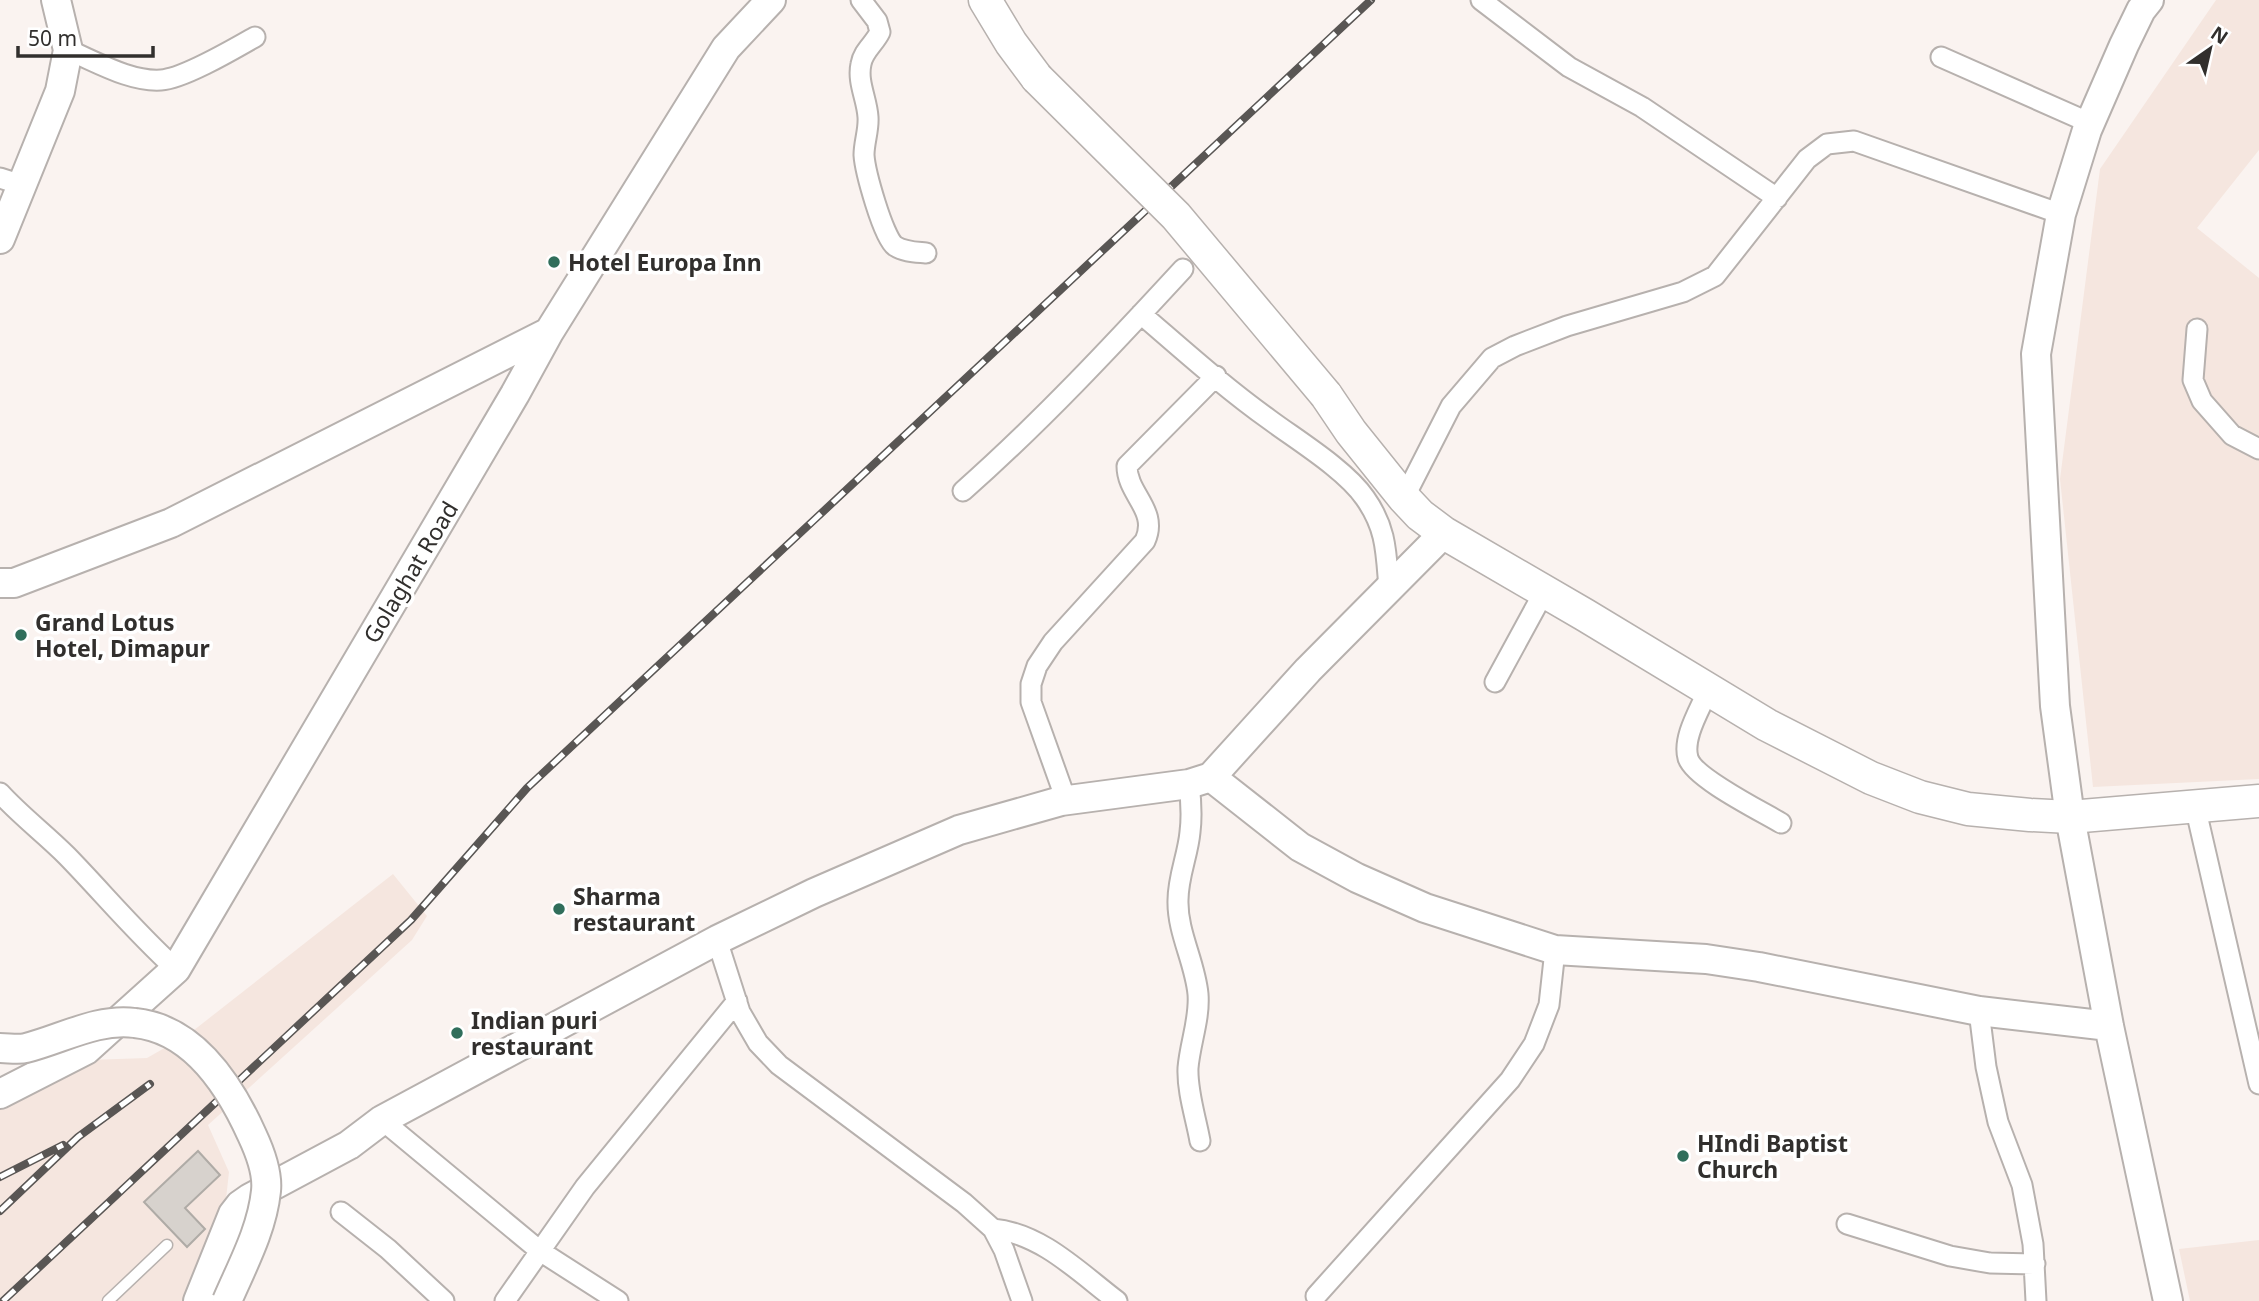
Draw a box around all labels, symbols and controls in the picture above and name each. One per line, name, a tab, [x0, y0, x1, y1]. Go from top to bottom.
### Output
scale bar	[18, 14, 152, 58]
north arrow	[2175, 14, 2245, 84]
text: N	[2206, 20, 2233, 50]
text: 50 m	[28, 24, 77, 52]
place label: Hotel Europa Inn	[568, 246, 762, 278]
marker: Hotel Europa Inn	[546, 254, 562, 270]
street label: Golaghat Road	[355, 495, 465, 649]
place label: Grand Lotus Hotel, Dimapur	[35, 606, 210, 664]
marker: Grand Lotus Hotel, Dimapur	[13, 627, 29, 643]
place label: Sharma restaurant	[573, 880, 695, 938]
marker: Sharma restaurant	[551, 901, 567, 917]
place label: Indian puri restaurant	[471, 1004, 598, 1062]
marker: Indian puri restaurant	[449, 1025, 465, 1041]
place label: HIndi Baptist Church	[1697, 1127, 1848, 1185]
marker: HIndi Baptist Church	[1675, 1148, 1691, 1164]

